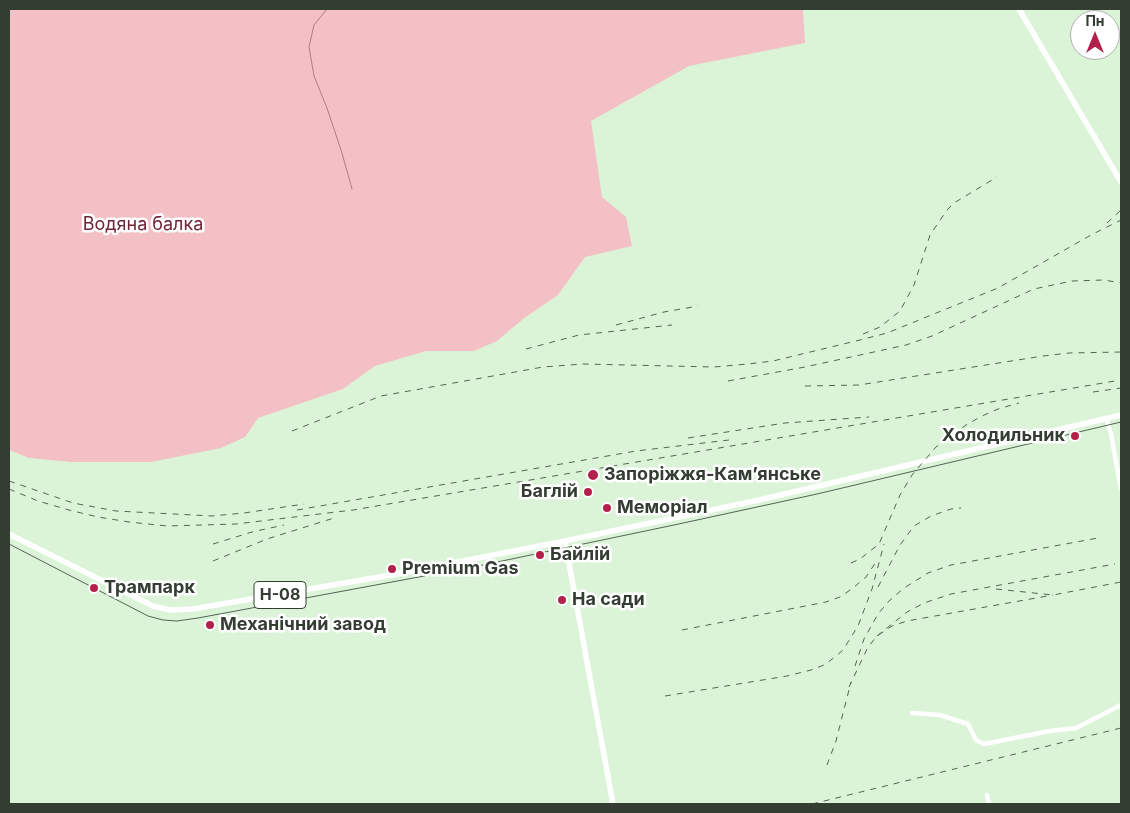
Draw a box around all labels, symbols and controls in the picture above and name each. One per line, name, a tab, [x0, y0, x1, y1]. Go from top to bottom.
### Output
north arrow	[1070, 10, 1120, 60]
text: Пн	[1085, 12, 1105, 29]
park label: Водяна балка	[83, 214, 203, 236]
place label: Холодильник	[942, 425, 1065, 447]
marker: Холодильник	[1069, 430, 1081, 442]
place label: Запоріжжя-Кам’янське	[604, 464, 821, 486]
marker: Запоріжжя-Кам’янське	[586, 468, 600, 482]
place label: Баглій	[521, 481, 578, 503]
marker: Баглій	[582, 486, 594, 498]
place label: Меморіал	[617, 497, 708, 519]
marker: Меморіал	[601, 502, 613, 514]
place label: Байлій	[550, 544, 610, 566]
marker: Байлій	[534, 549, 546, 561]
place label: Premium Gas	[402, 558, 519, 580]
marker: Premium Gas	[386, 563, 398, 575]
place label: Трампарк	[104, 577, 195, 599]
marker: Трампарк	[88, 582, 100, 594]
road number: Н-08	[254, 582, 306, 608]
place label: На сади	[572, 589, 645, 611]
marker: На сади	[556, 594, 568, 606]
place label: Механічний завод	[220, 614, 386, 636]
marker: Механічний завод	[204, 619, 216, 631]

